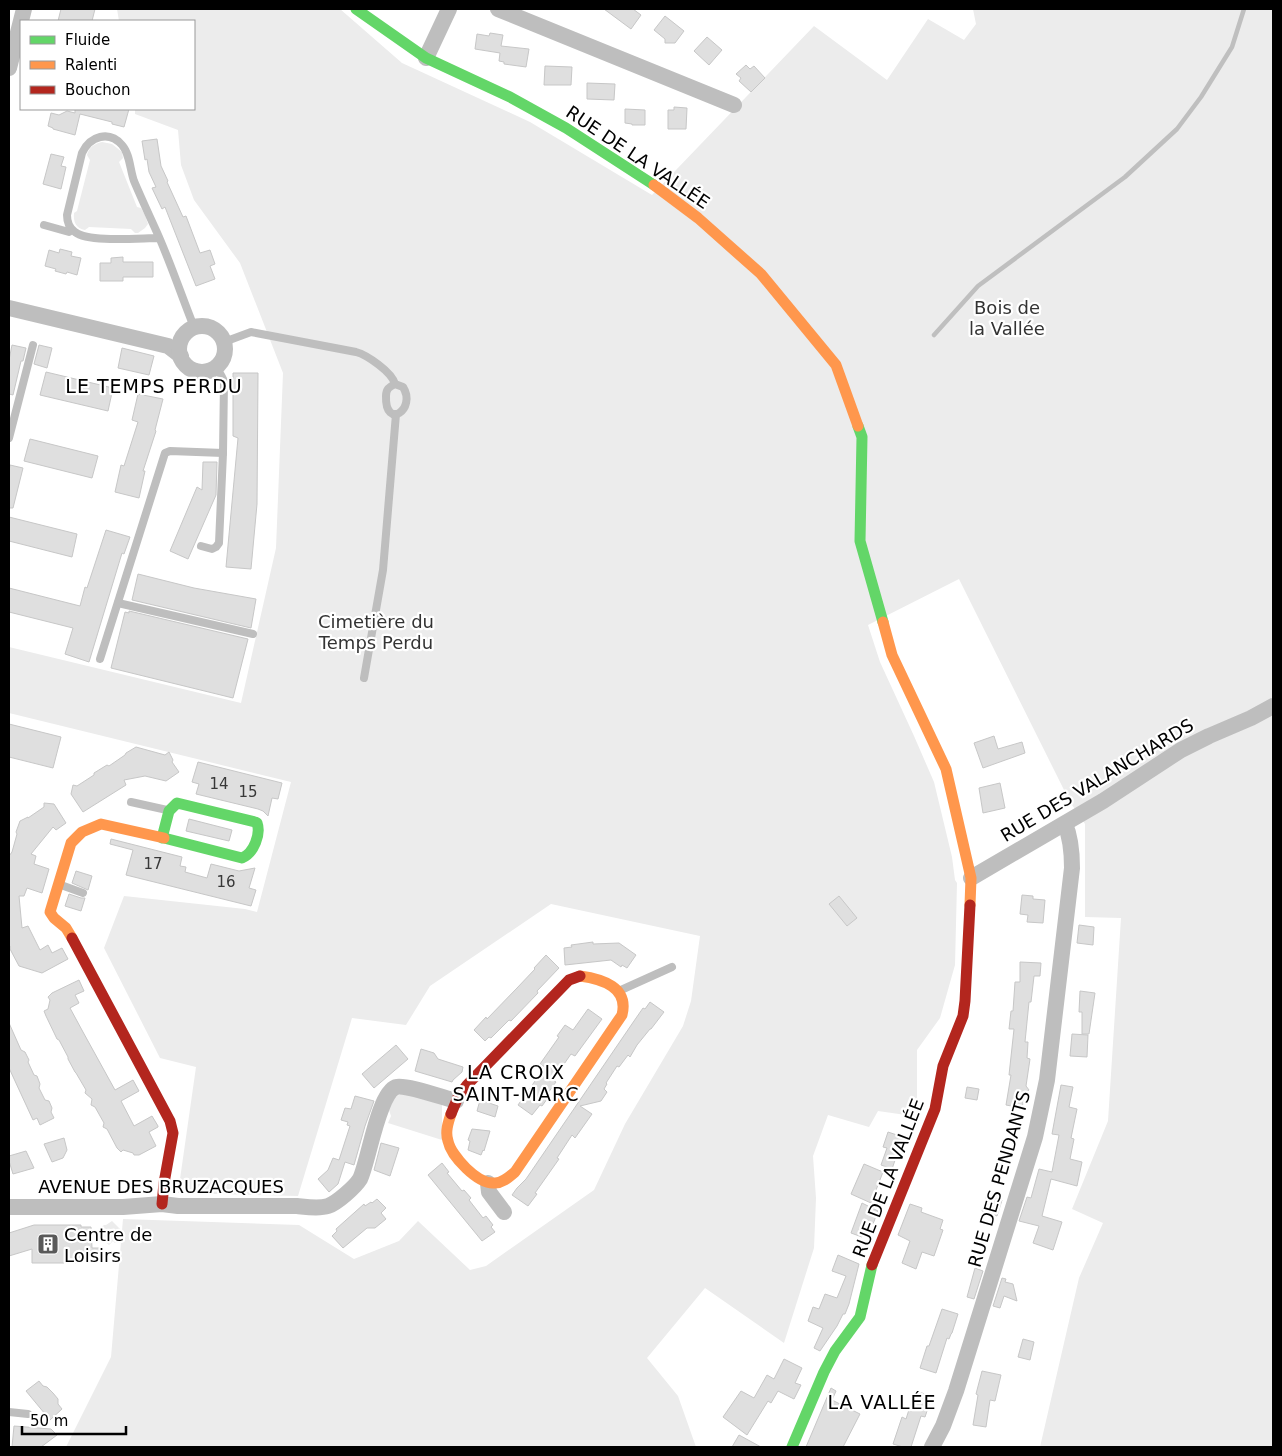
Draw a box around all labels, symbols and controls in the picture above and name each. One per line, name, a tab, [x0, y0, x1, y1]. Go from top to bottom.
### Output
legend	[20, 20, 195, 110]
text: Fluide	[65, 31, 110, 49]
text: Ralenti	[65, 56, 117, 74]
text: Bouchon	[65, 81, 130, 99]
street label: RUE DE LA VALLÉE	[562, 101, 714, 213]
park label: Bois de la Vallée	[969, 297, 1045, 339]
district label: LE TEMPS PERDU	[65, 375, 243, 397]
park label: Cimetière du Temps Perdu	[318, 611, 434, 653]
street label: RUE DES VALANCHARDS	[997, 714, 1197, 846]
house number: 14	[209, 775, 229, 793]
house number: 15	[238, 783, 258, 801]
house number: 17	[143, 855, 163, 873]
house number: 16	[216, 873, 236, 891]
district label: LA CROIX SAINT-MARC	[453, 1061, 579, 1105]
street label: RUE DES PENDANTS	[964, 1088, 1034, 1270]
street label: RUE DE LA VALLÉE	[848, 1096, 928, 1260]
street label: AVENUE DES BRUZACQUES	[38, 1176, 284, 1197]
place label: Centre de Loisirs	[64, 1224, 152, 1266]
building icon: Centre de Loisirs	[36, 1232, 60, 1256]
district label: LA VALLÉE	[827, 1391, 937, 1413]
scale bar	[22, 1404, 126, 1436]
text: 50 m	[30, 1412, 68, 1430]

